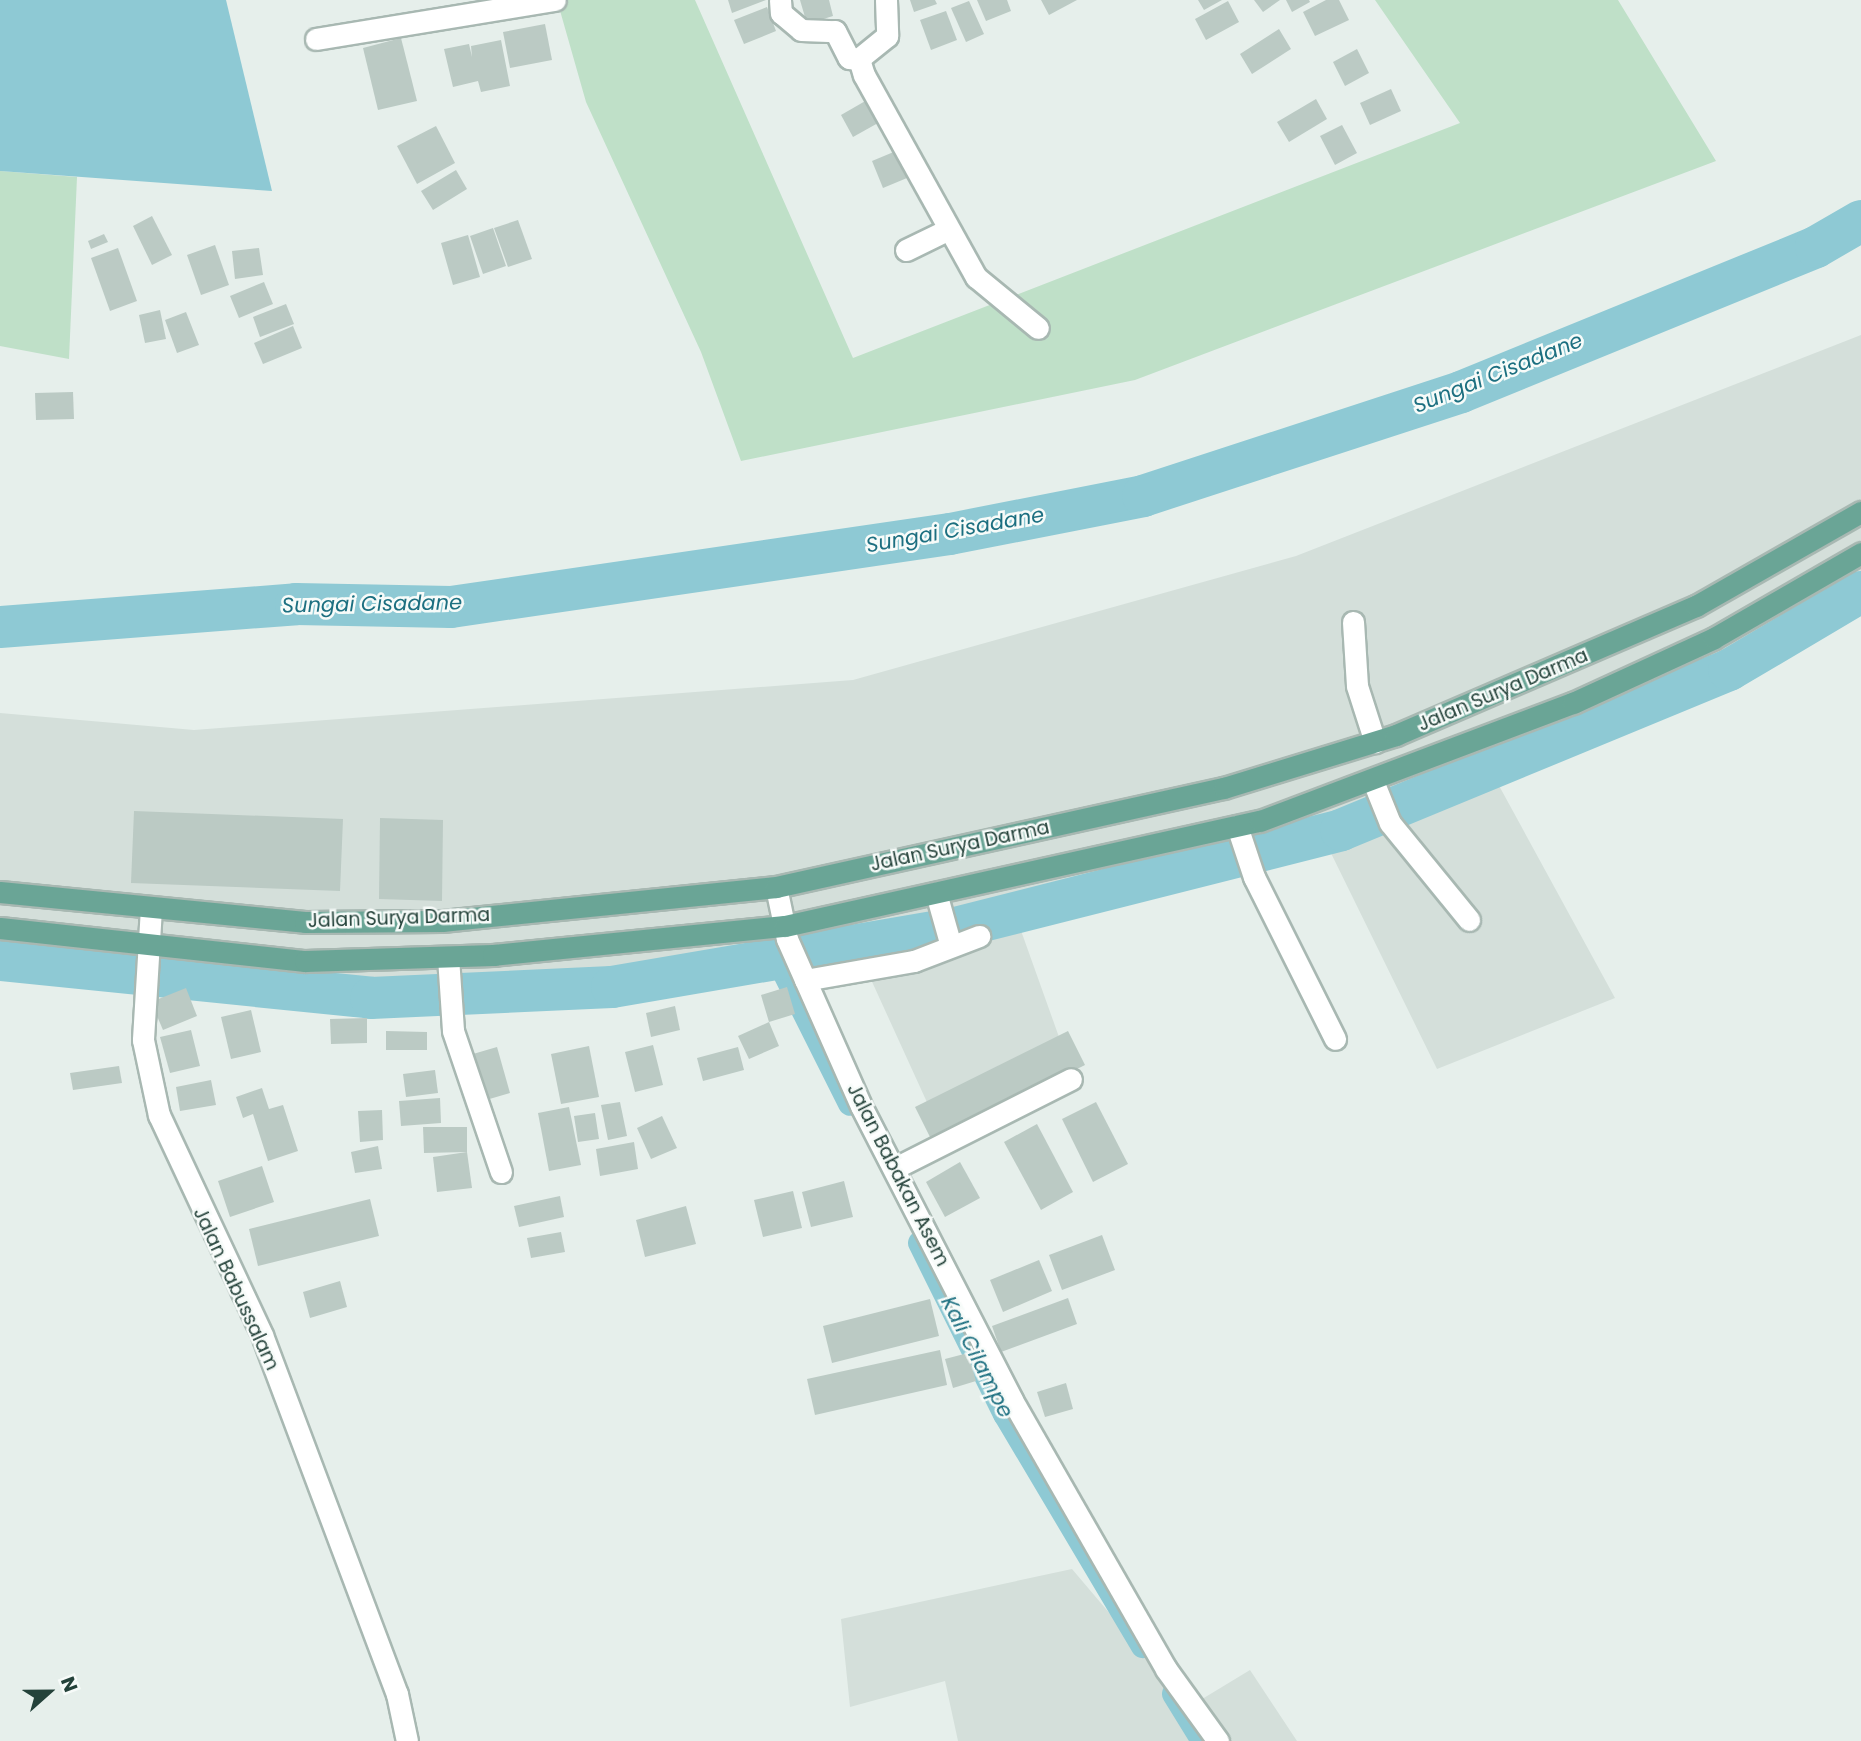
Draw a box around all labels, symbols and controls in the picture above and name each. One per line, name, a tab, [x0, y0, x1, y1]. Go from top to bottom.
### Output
water label: Sungai Cisadane	[1410, 328, 1586, 418]
water label: Sungai Cisadane	[864, 502, 1046, 558]
water label: Sungai Cisadane	[282, 590, 462, 618]
street label: Jalan Surya Darma	[1415, 644, 1591, 736]
street label: Jalan Surya Darma	[868, 816, 1052, 876]
street label: Jalan Surya Darma	[307, 903, 491, 933]
street label: Jalan Babakan Asem	[842, 1080, 954, 1270]
street label: Jalan Babussalam	[188, 1204, 284, 1374]
water label: Kali Cilampe	[936, 1292, 1018, 1422]
north arrow	[14, 1657, 84, 1727]
text: N	[54, 1673, 84, 1696]

